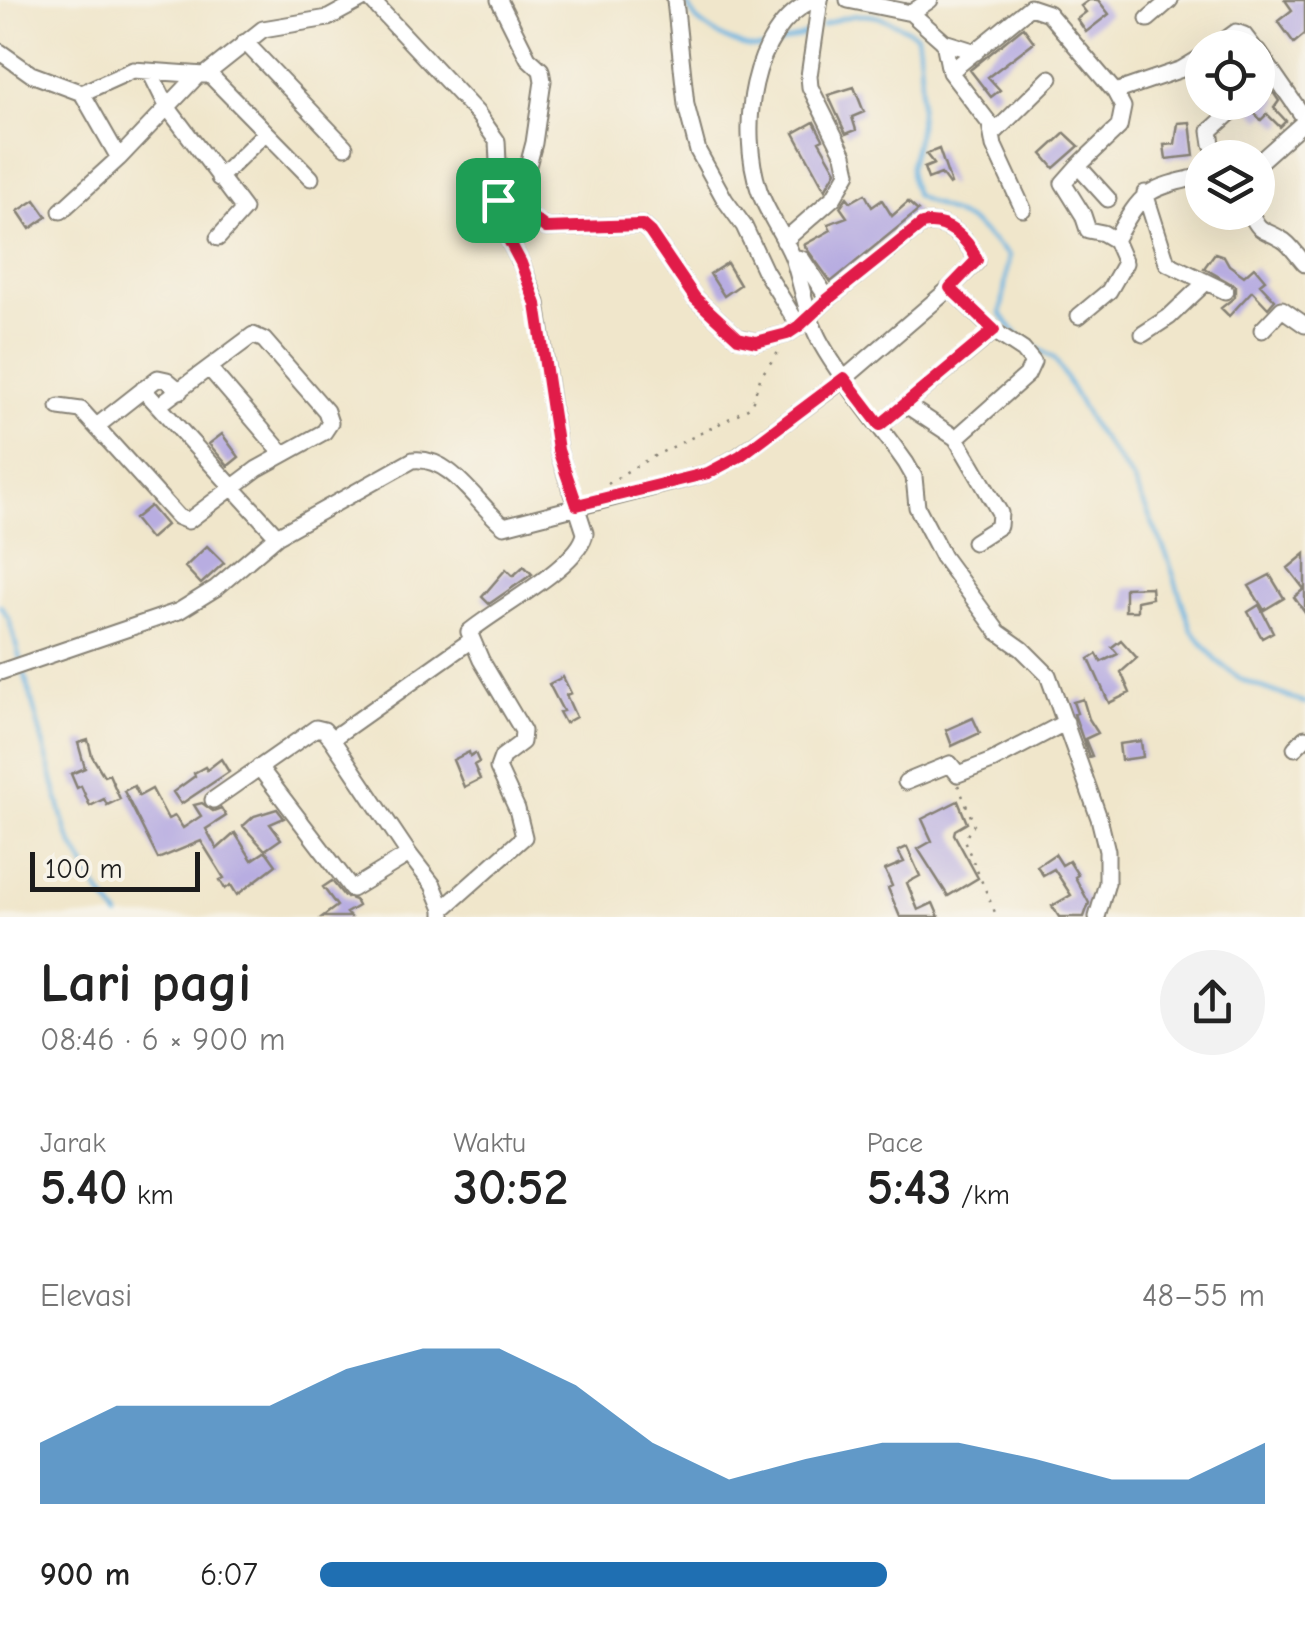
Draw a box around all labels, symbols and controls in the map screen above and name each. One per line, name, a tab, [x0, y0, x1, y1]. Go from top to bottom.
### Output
map controls	[1185, 30, 1275, 230]
button: locate	[1185, 30, 1275, 120]
button: layers	[1185, 140, 1275, 230]
pin	[456, 158, 541, 243]
icon: arrive	[471, 173, 526, 228]
scale bar	[30, 847, 200, 891]
text: 100 m	[45, 853, 123, 885]
button: share	[1160, 950, 1265, 1055]
text: Lari pagi	[40, 951, 251, 1015]
text: 08:46 · 6 × 900 m	[40, 1021, 285, 1058]
text: Jarak	[40, 1127, 106, 1159]
text: Waktu	[453, 1127, 526, 1159]
text: Pace	[867, 1127, 923, 1159]
text: 5.40	[40, 1159, 128, 1217]
text: 30:52	[453, 1159, 568, 1217]
text: 5:43	[867, 1159, 952, 1217]
text: km	[128, 1179, 174, 1211]
text: /km	[952, 1179, 1010, 1211]
text: Elevasi	[40, 1277, 132, 1314]
text: 48–55 m	[1142, 1277, 1265, 1314]
text: 900 m	[40, 1556, 130, 1593]
text: 6:07	[200, 1556, 258, 1593]

